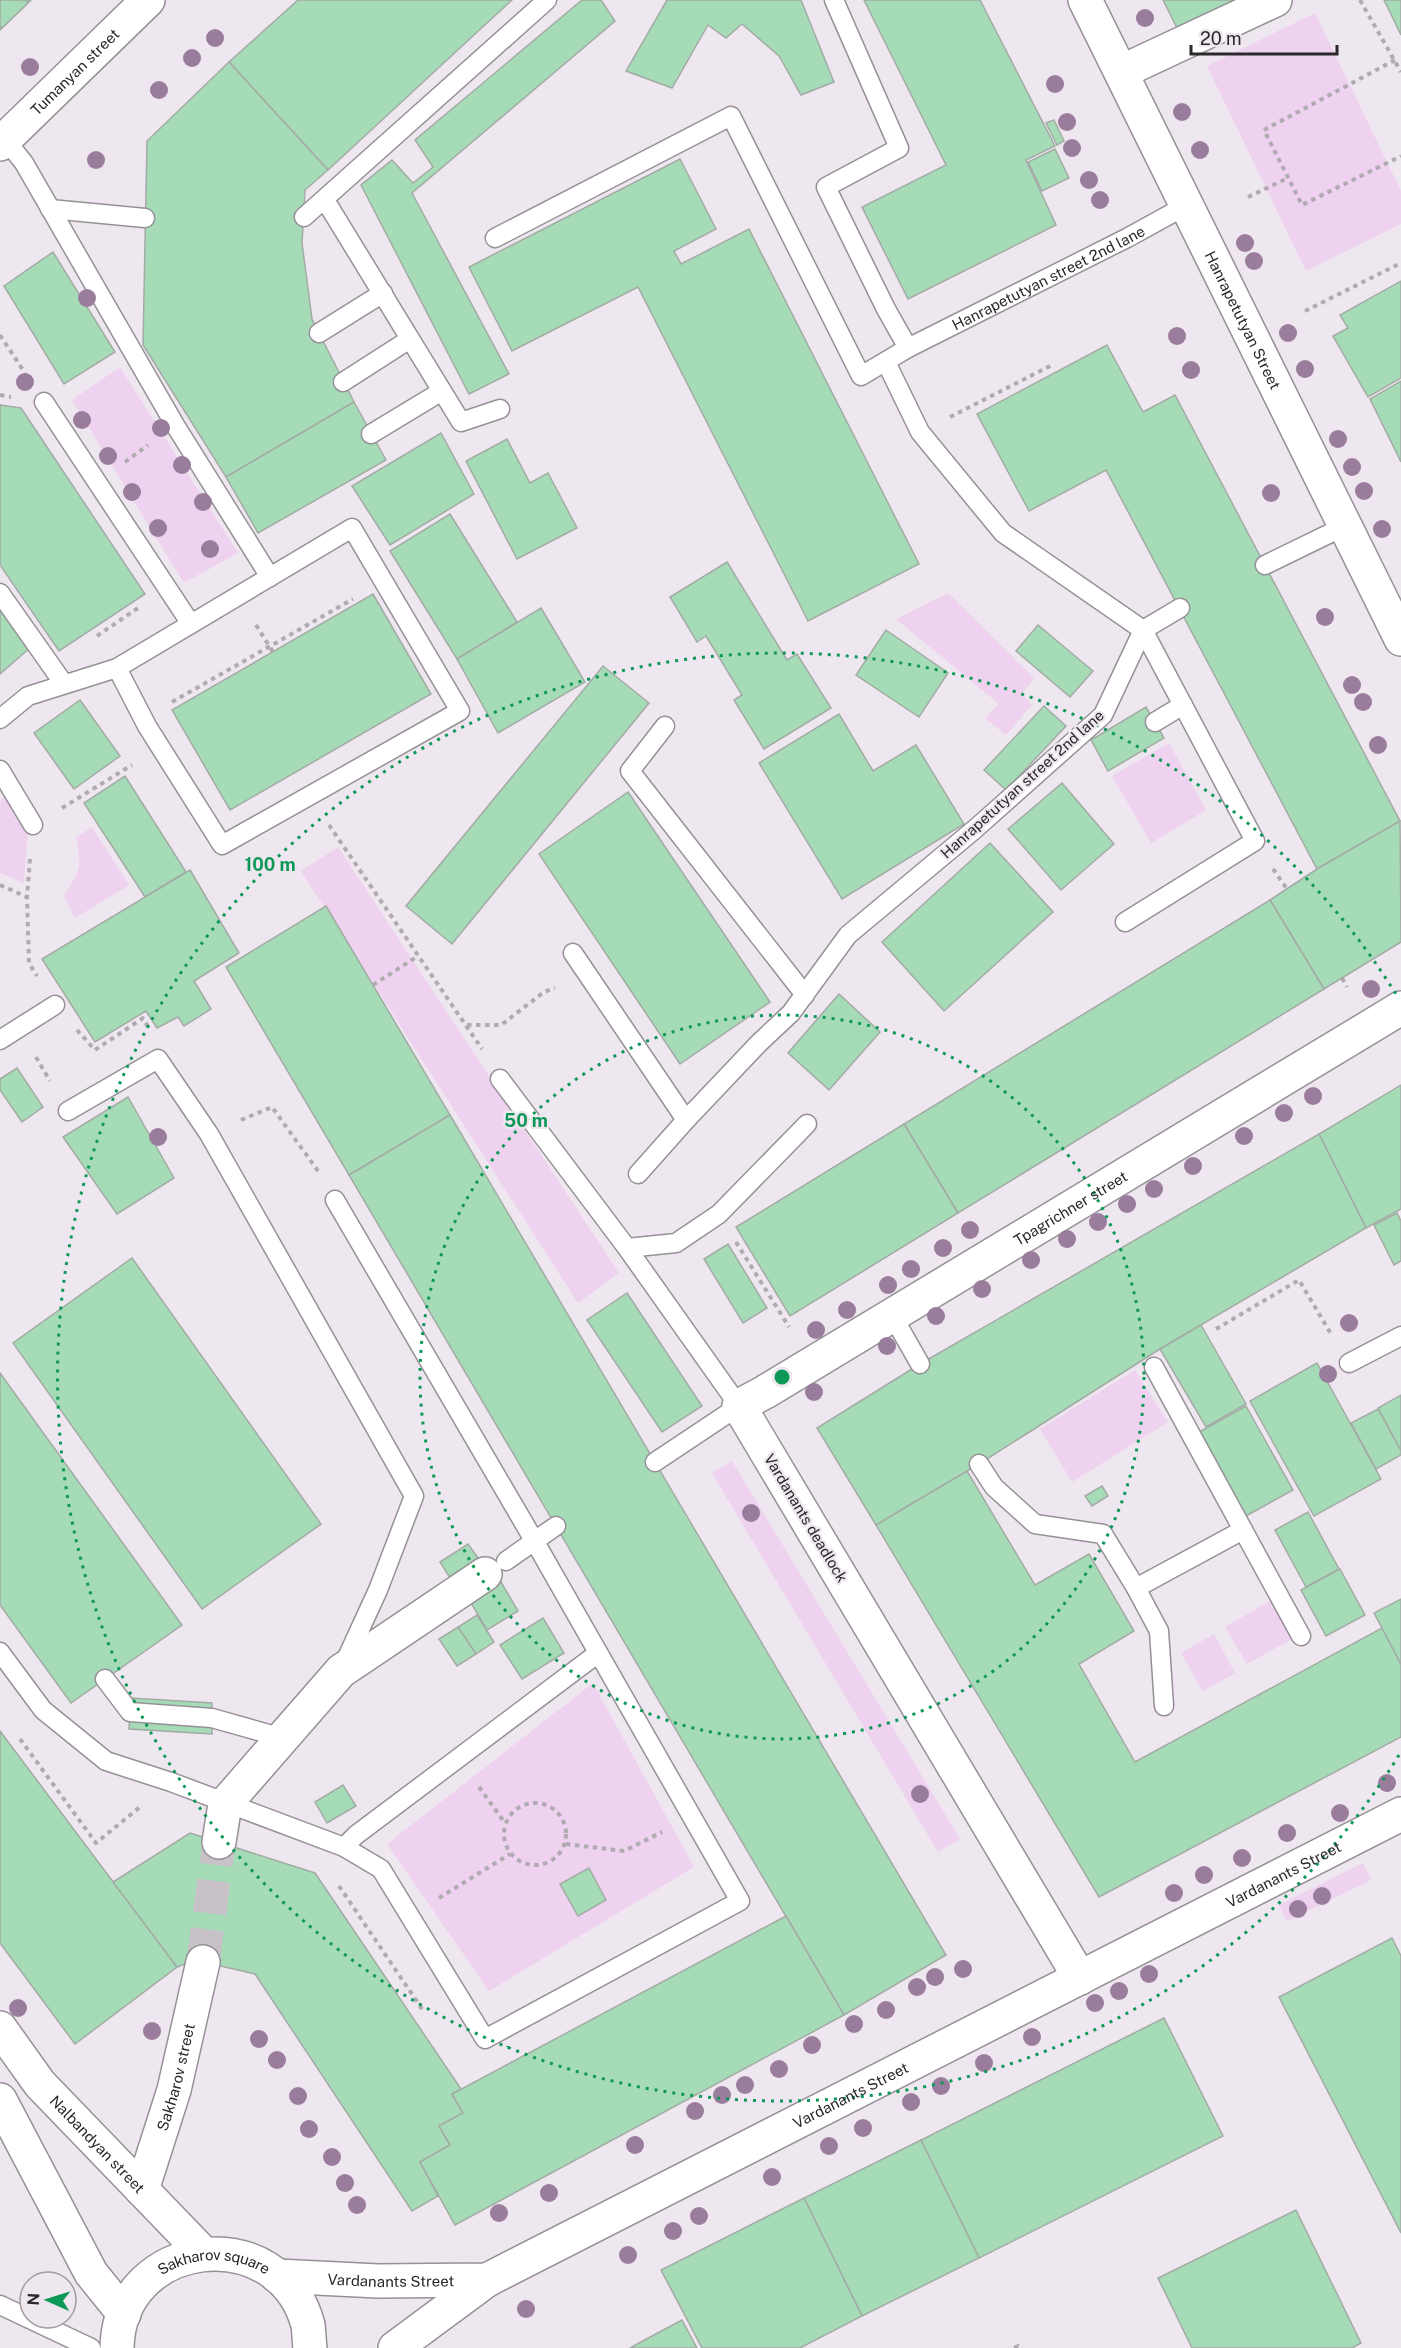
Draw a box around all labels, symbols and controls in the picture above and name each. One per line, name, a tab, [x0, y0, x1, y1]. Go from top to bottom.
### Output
scale bar	[1191, 18, 1336, 56]
street label: Tumanyan street	[27, 25, 122, 118]
text: 20 m	[1200, 28, 1242, 49]
street label: Hanrapetutyan street 2nd lane	[949, 222, 1147, 333]
street label: Hanrapetutyan Street	[1202, 248, 1285, 392]
street label: Hanrapetutyan street 2nd lane	[937, 706, 1107, 862]
text: 100 m	[244, 854, 296, 875]
text: 50 m	[504, 1110, 548, 1131]
street label: Tpagrichner street	[1010, 1167, 1130, 1248]
centre of rings	[772, 1367, 792, 1387]
street label: Vardanants deadlock	[761, 1451, 851, 1585]
street label: Vardanants Street	[1223, 1838, 1344, 1910]
street label: Sakharov street	[153, 2021, 197, 2133]
street label: Vardanants Street	[790, 2058, 911, 2131]
street label: Nalbandyan street	[47, 2092, 149, 2196]
text: Sakharov square	[154, 2245, 274, 2278]
street label: Sakharov square	[156, 2266, 272, 2284]
north arrow	[18, 2270, 78, 2330]
street label: Vardanants Street	[327, 2270, 455, 2290]
text: N	[24, 2292, 43, 2306]

